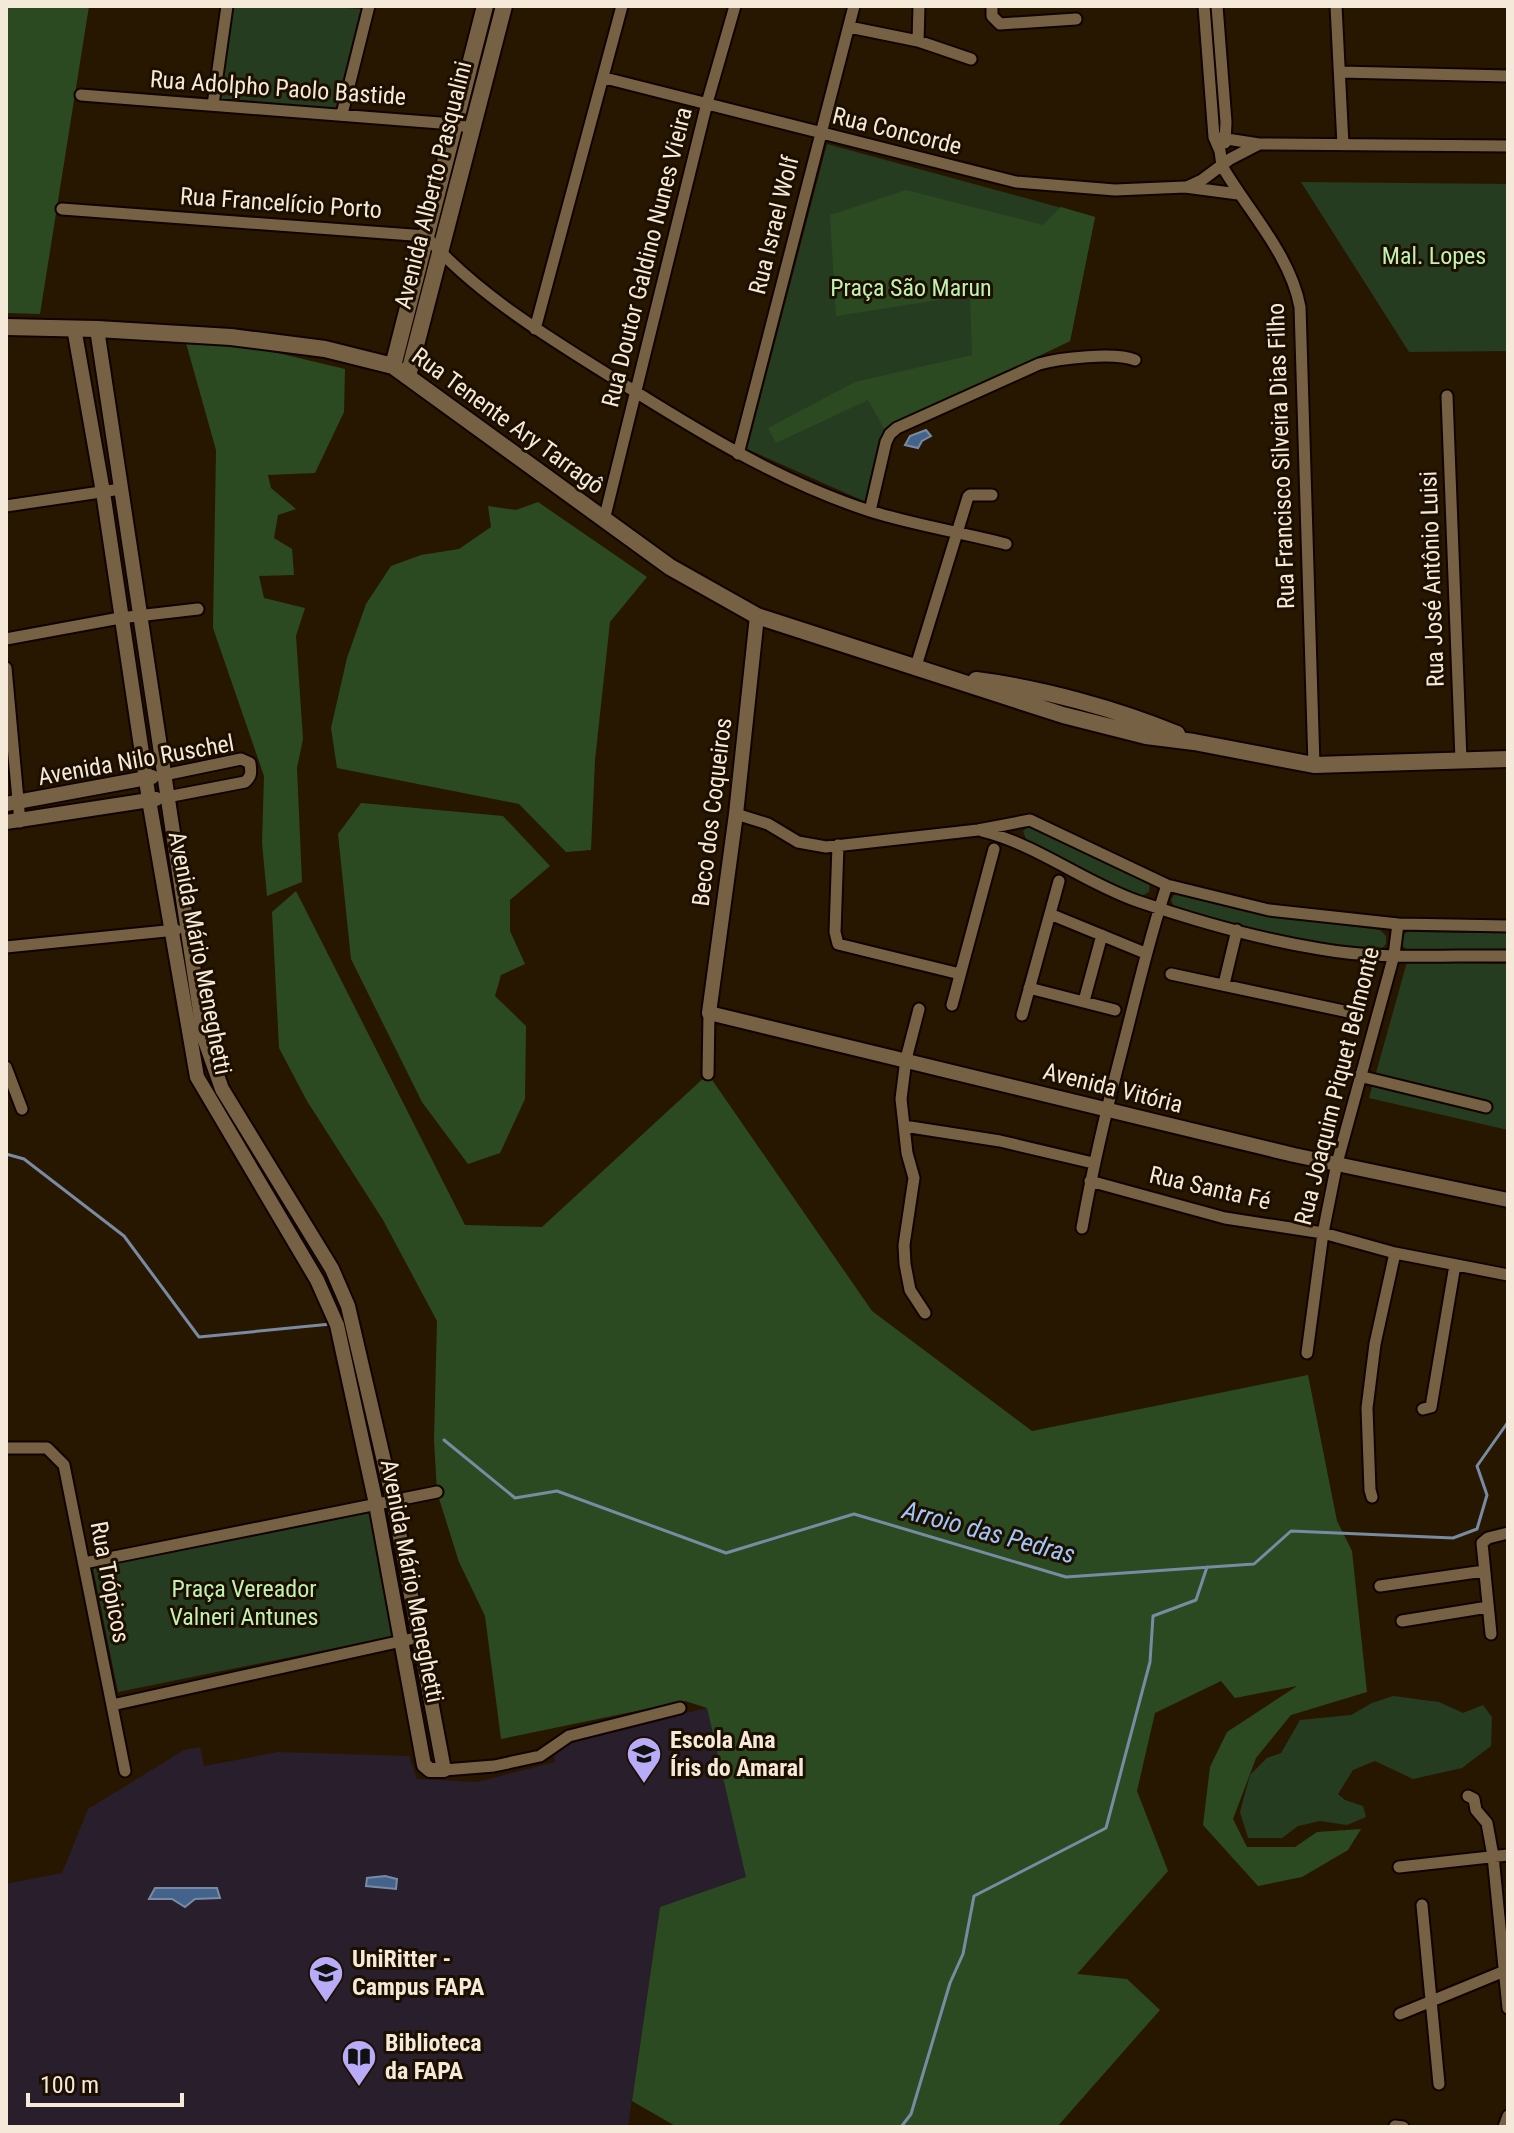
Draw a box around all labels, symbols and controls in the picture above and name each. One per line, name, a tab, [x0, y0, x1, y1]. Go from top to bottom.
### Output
street label: Avenida Alberto Pasqualini	[389, 58, 477, 312]
street label: Rua Adolpho Paolo Bastide	[149, 65, 407, 111]
street label: Rua Concorde	[830, 101, 964, 161]
street label: Rua Doutor Galdino Nunes Vieira	[596, 104, 698, 410]
street label: Rua Israel Wolf	[743, 152, 805, 297]
street label: Rua Francelício Porto	[179, 182, 383, 224]
park label: Mal. Lopes	[1382, 242, 1486, 270]
park label: Praça São Marun	[830, 274, 992, 302]
street label: Rua Francisco Silveira Dias Filho	[1262, 302, 1300, 610]
street label: Rua Tenente Ary Tarragô	[407, 342, 609, 500]
street label: Rua José Antônio Luisi	[1414, 470, 1450, 688]
street label: Beco dos Coqueiros	[687, 716, 737, 908]
street label: Avenida Nilo Ruschel	[36, 729, 236, 791]
street label: Avenida Mário Meneghetti	[163, 829, 237, 1077]
street label: Rua Joaquim Piquet Belmonte	[1289, 944, 1385, 1228]
street label: Avenida Vitória	[1040, 1057, 1186, 1119]
street label: Rua Santa Fé	[1147, 1160, 1273, 1216]
street label: Avenida Mário Meneghetti	[375, 1457, 449, 1705]
water label: Arroio das Pedras	[898, 1494, 1079, 1569]
street label: Rua Trópicos	[85, 1519, 135, 1645]
park label: Praça Vereador Valneri Antunes	[169, 1575, 319, 1631]
place label: Escola Ana Íris do Amaral	[670, 1726, 804, 1782]
school or university icon: Escola Ana Íris do Amaral	[625, 1735, 663, 1785]
place label: UniRitter - Campus FAPA	[352, 1945, 485, 2001]
school or university icon: UniRitter - Campus FAPA	[307, 1954, 345, 2004]
place label: Biblioteca da FAPA	[385, 2029, 482, 2085]
library icon: Biblioteca da FAPA	[340, 2038, 378, 2088]
scale bar	[28, 2057, 182, 2107]
text: 100 m	[40, 2071, 99, 2099]

